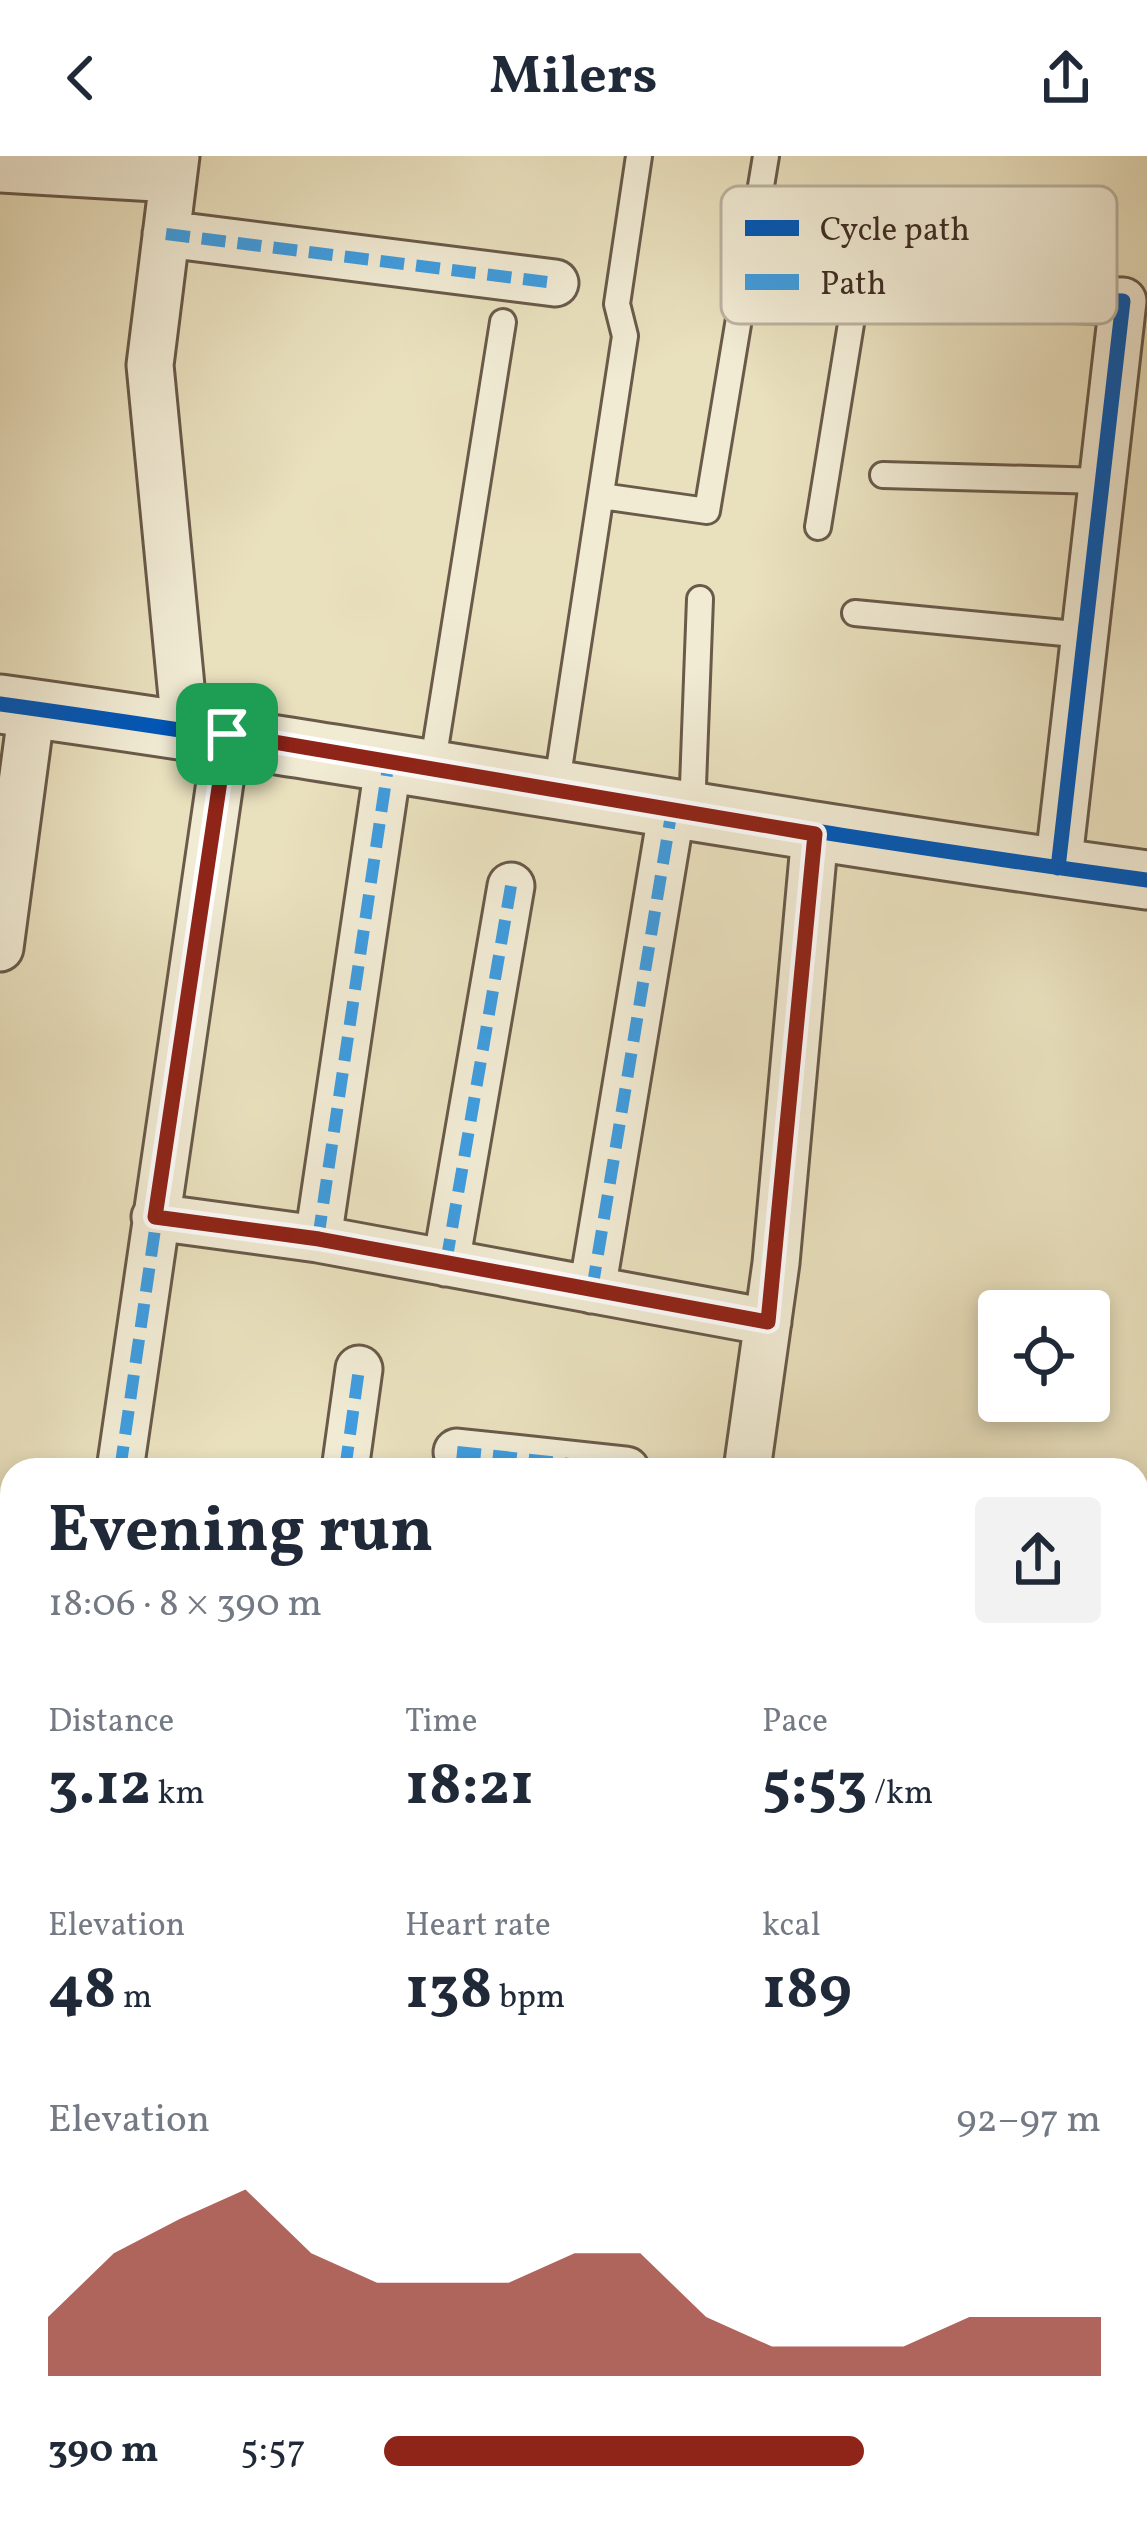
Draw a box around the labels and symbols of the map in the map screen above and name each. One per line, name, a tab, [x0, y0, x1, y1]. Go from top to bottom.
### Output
legend	[721, 186, 1117, 324]
text: Cycle path	[820, 209, 970, 255]
text: Path	[820, 263, 886, 309]
pin	[176, 683, 278, 785]

